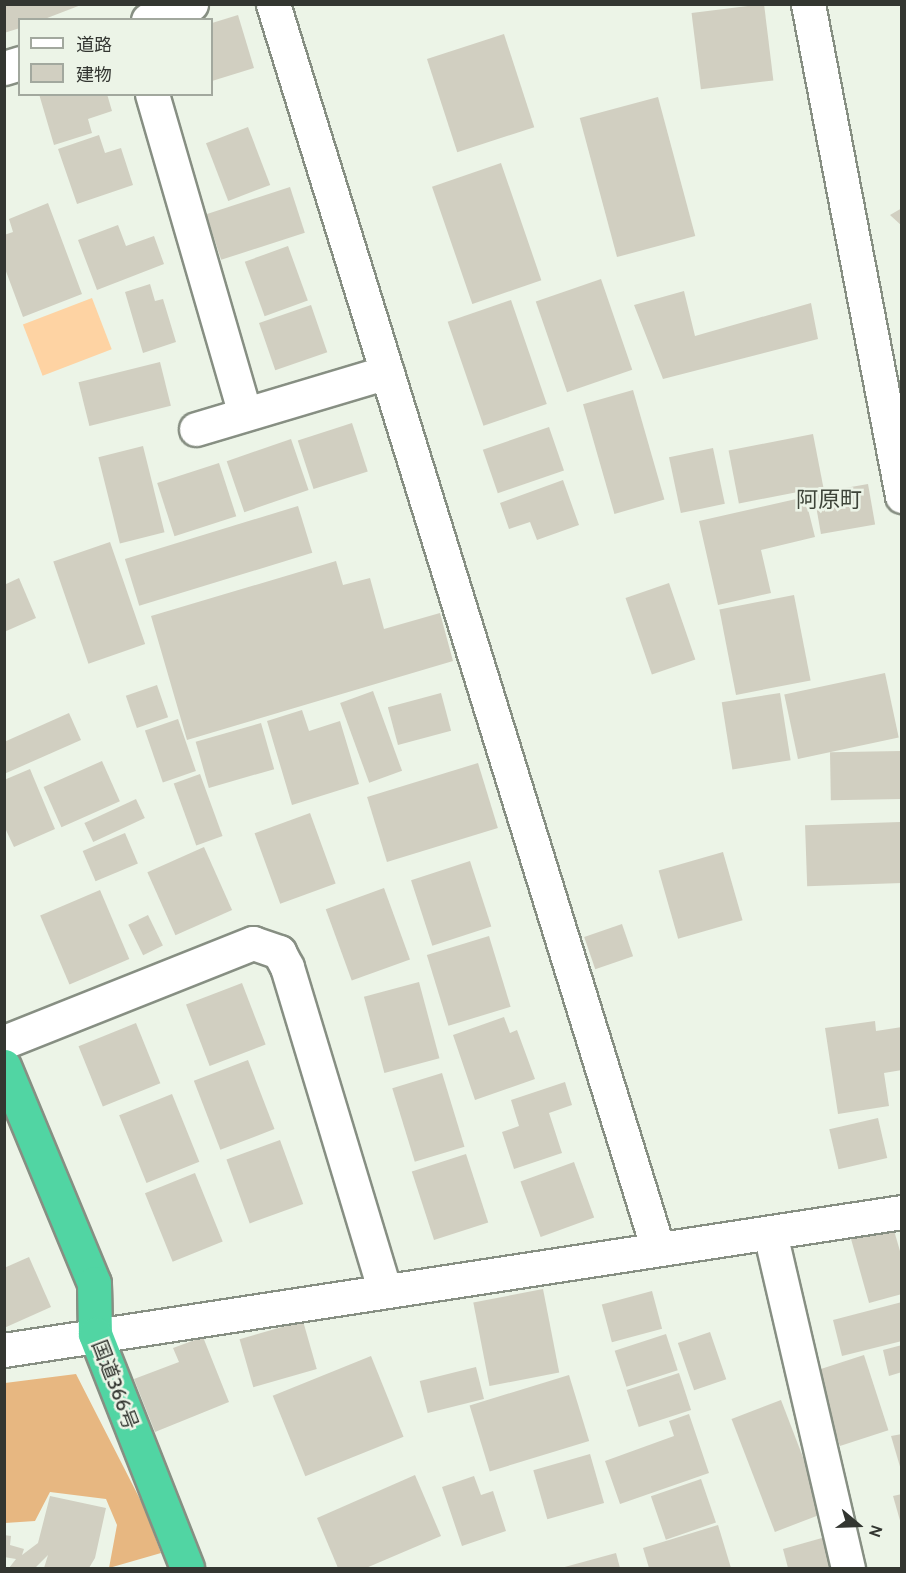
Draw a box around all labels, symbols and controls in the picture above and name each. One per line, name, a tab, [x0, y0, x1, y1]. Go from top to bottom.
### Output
legend	[18, 18, 213, 96]
text: 道路	[76, 34, 112, 56]
text: 建物	[76, 64, 112, 86]
district label: 阿原町	[796, 487, 862, 513]
street label: 国道366号	[87, 1337, 143, 1433]
north arrow	[828, 1495, 888, 1555]
text: N	[865, 1523, 886, 1539]

